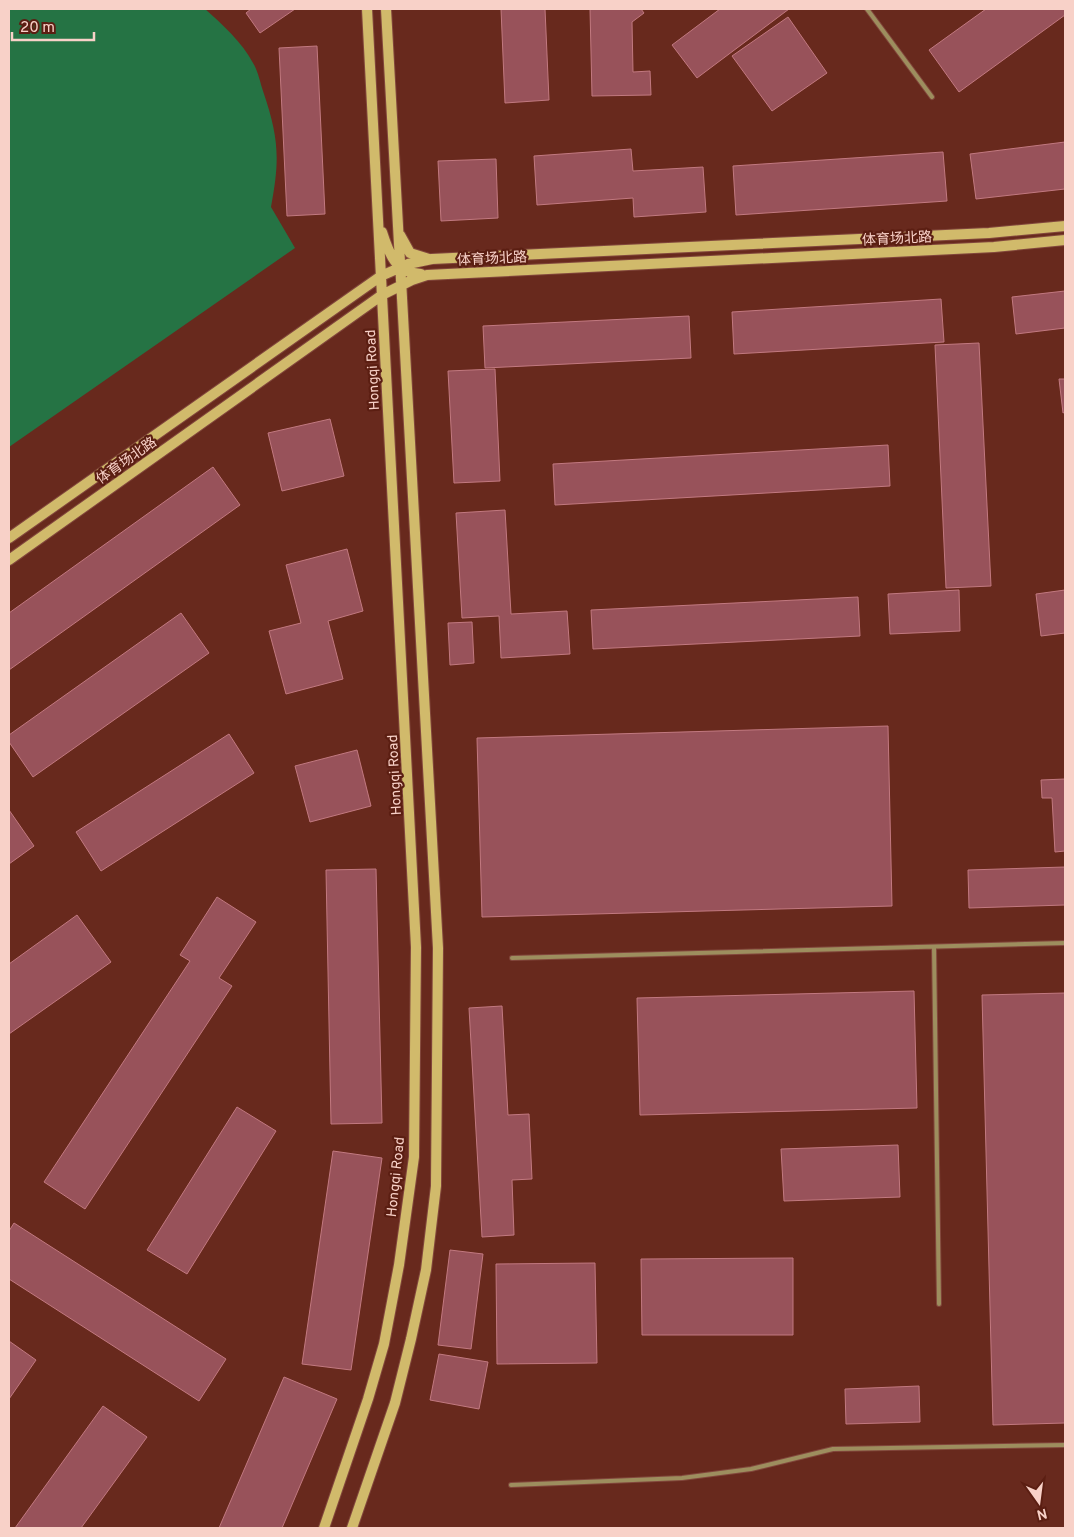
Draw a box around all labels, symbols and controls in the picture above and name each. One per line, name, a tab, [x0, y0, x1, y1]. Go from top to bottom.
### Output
scale bar	[12, 10, 95, 42]
text: 20 m	[20, 19, 55, 38]
street label: 体育场北路	[862, 228, 932, 250]
street label: 体育场北路	[457, 248, 527, 270]
street label: Hongqi Road	[363, 329, 384, 411]
street label: 体育场北路	[93, 433, 160, 488]
street label: Hongqi Road	[385, 734, 406, 816]
street label: Hongqi Road	[384, 1136, 409, 1218]
north arrow	[1014, 1477, 1064, 1527]
text: N	[1035, 1504, 1049, 1523]

